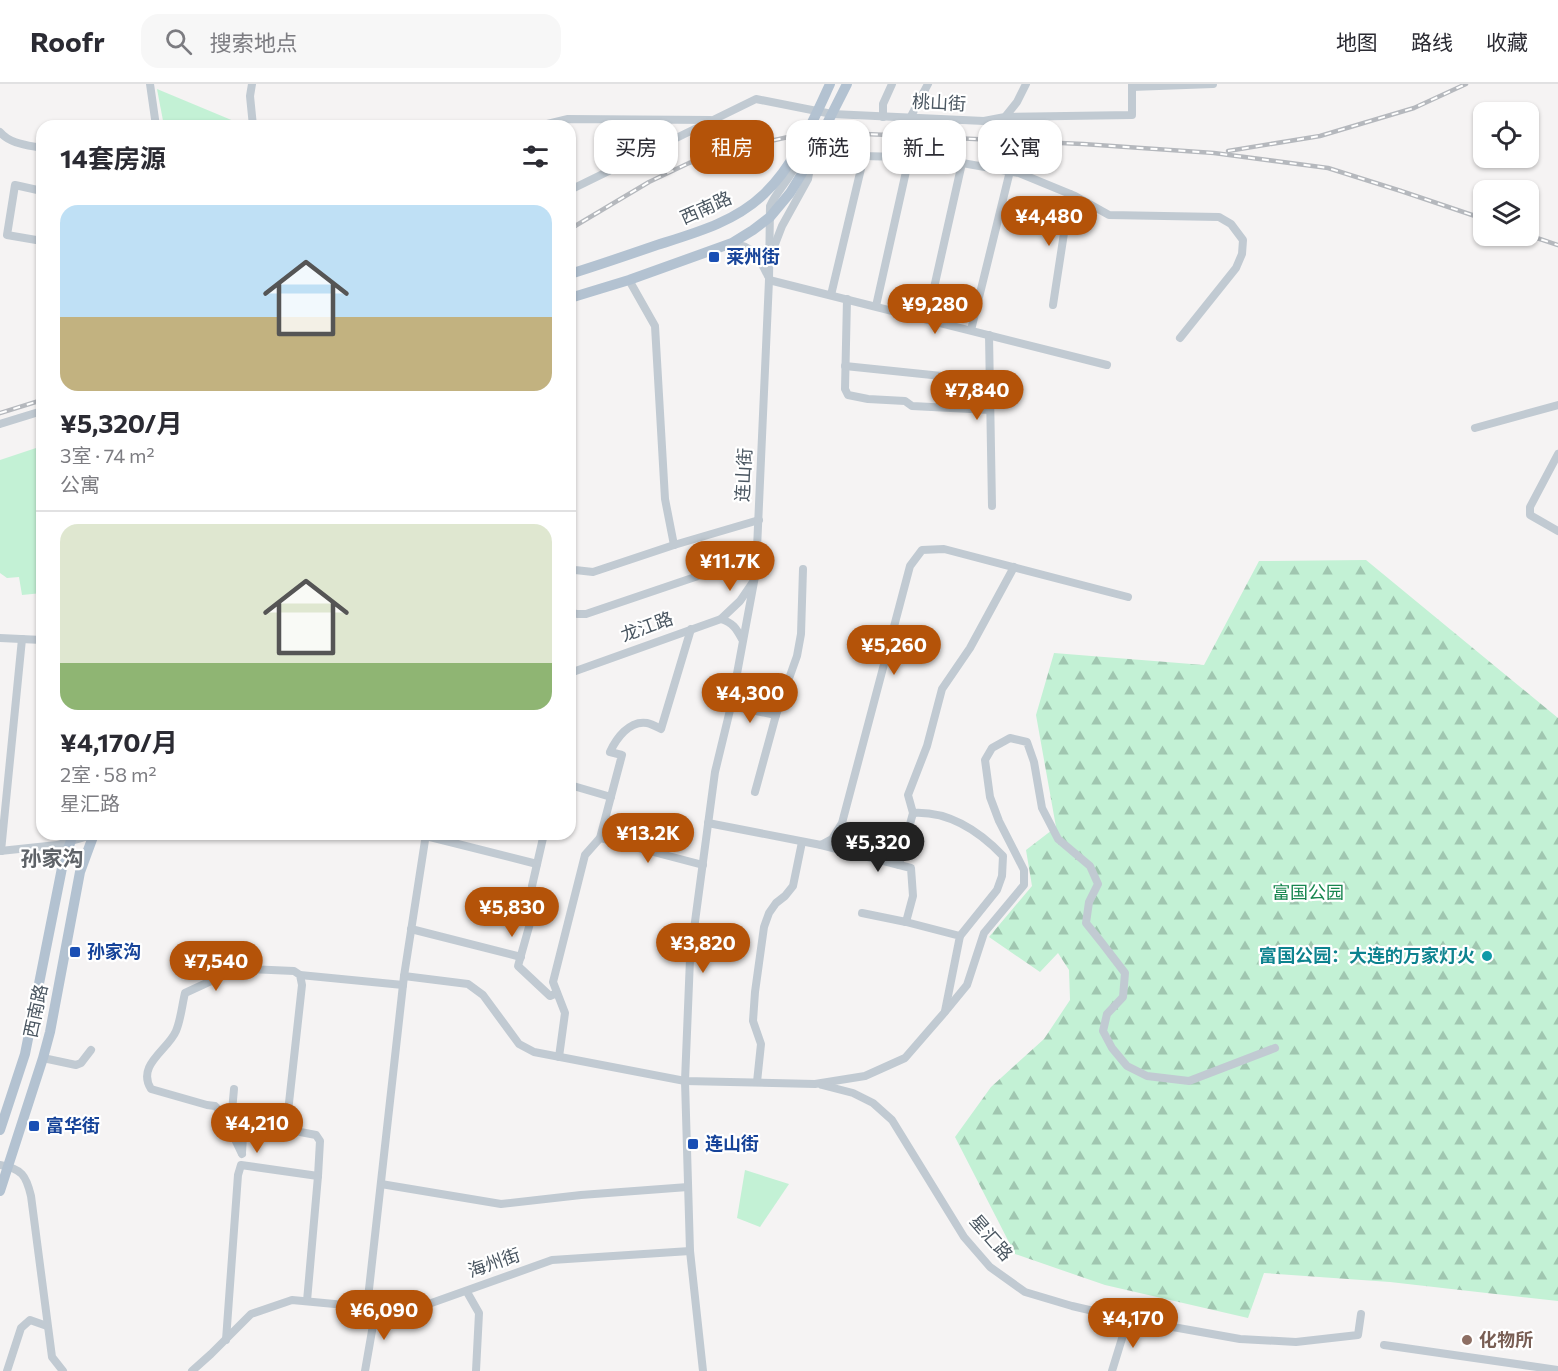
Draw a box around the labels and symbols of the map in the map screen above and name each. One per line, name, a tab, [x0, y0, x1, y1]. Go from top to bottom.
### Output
street label: 桃山街	[912, 90, 967, 114]
street label: 西南路	[676, 186, 735, 228]
pin: ¥4,480	[1000, 196, 1098, 247]
place label: 莱州街	[726, 245, 780, 267]
marker: 莱州街	[707, 250, 721, 264]
pin: ¥9,280	[886, 284, 984, 335]
pin: ¥7,840	[928, 370, 1026, 421]
street label: 连山街	[731, 447, 755, 502]
pin: ¥11.7K	[681, 541, 779, 592]
street label: 龙江路	[618, 606, 676, 646]
pin: ¥5,260	[845, 625, 943, 676]
pin: ¥4,300	[701, 673, 799, 724]
pin: ¥13.2K	[599, 813, 697, 864]
pin: ¥5,320	[829, 822, 927, 873]
district label: 孙家沟	[21, 845, 84, 870]
park label: 富国公园	[1272, 881, 1344, 903]
pin: ¥5,830	[463, 887, 561, 938]
pin: ¥3,820	[654, 923, 752, 974]
place label: 孙家沟	[87, 940, 141, 962]
pin: ¥7,540	[167, 941, 265, 992]
place label: 富国公园：大连的万家灯火	[1259, 944, 1475, 966]
marker: 孙家沟	[68, 945, 82, 959]
marker: 富国公园：大连的万家灯火	[1480, 949, 1494, 963]
street label: 西南路	[19, 982, 51, 1039]
pin: ¥4,210	[208, 1103, 306, 1154]
place label: 富华街	[46, 1114, 100, 1136]
marker: 富华街	[27, 1119, 41, 1133]
place label: 连山街	[705, 1132, 759, 1154]
marker: 连山街	[686, 1137, 700, 1151]
street label: 星汇路	[966, 1210, 1018, 1265]
street label: 海州街	[465, 1243, 523, 1281]
pin: ¥6,090	[335, 1290, 433, 1341]
pin: ¥4,170	[1084, 1298, 1182, 1349]
place label: 化物所	[1479, 1328, 1533, 1350]
marker: 化物所	[1460, 1333, 1474, 1347]

